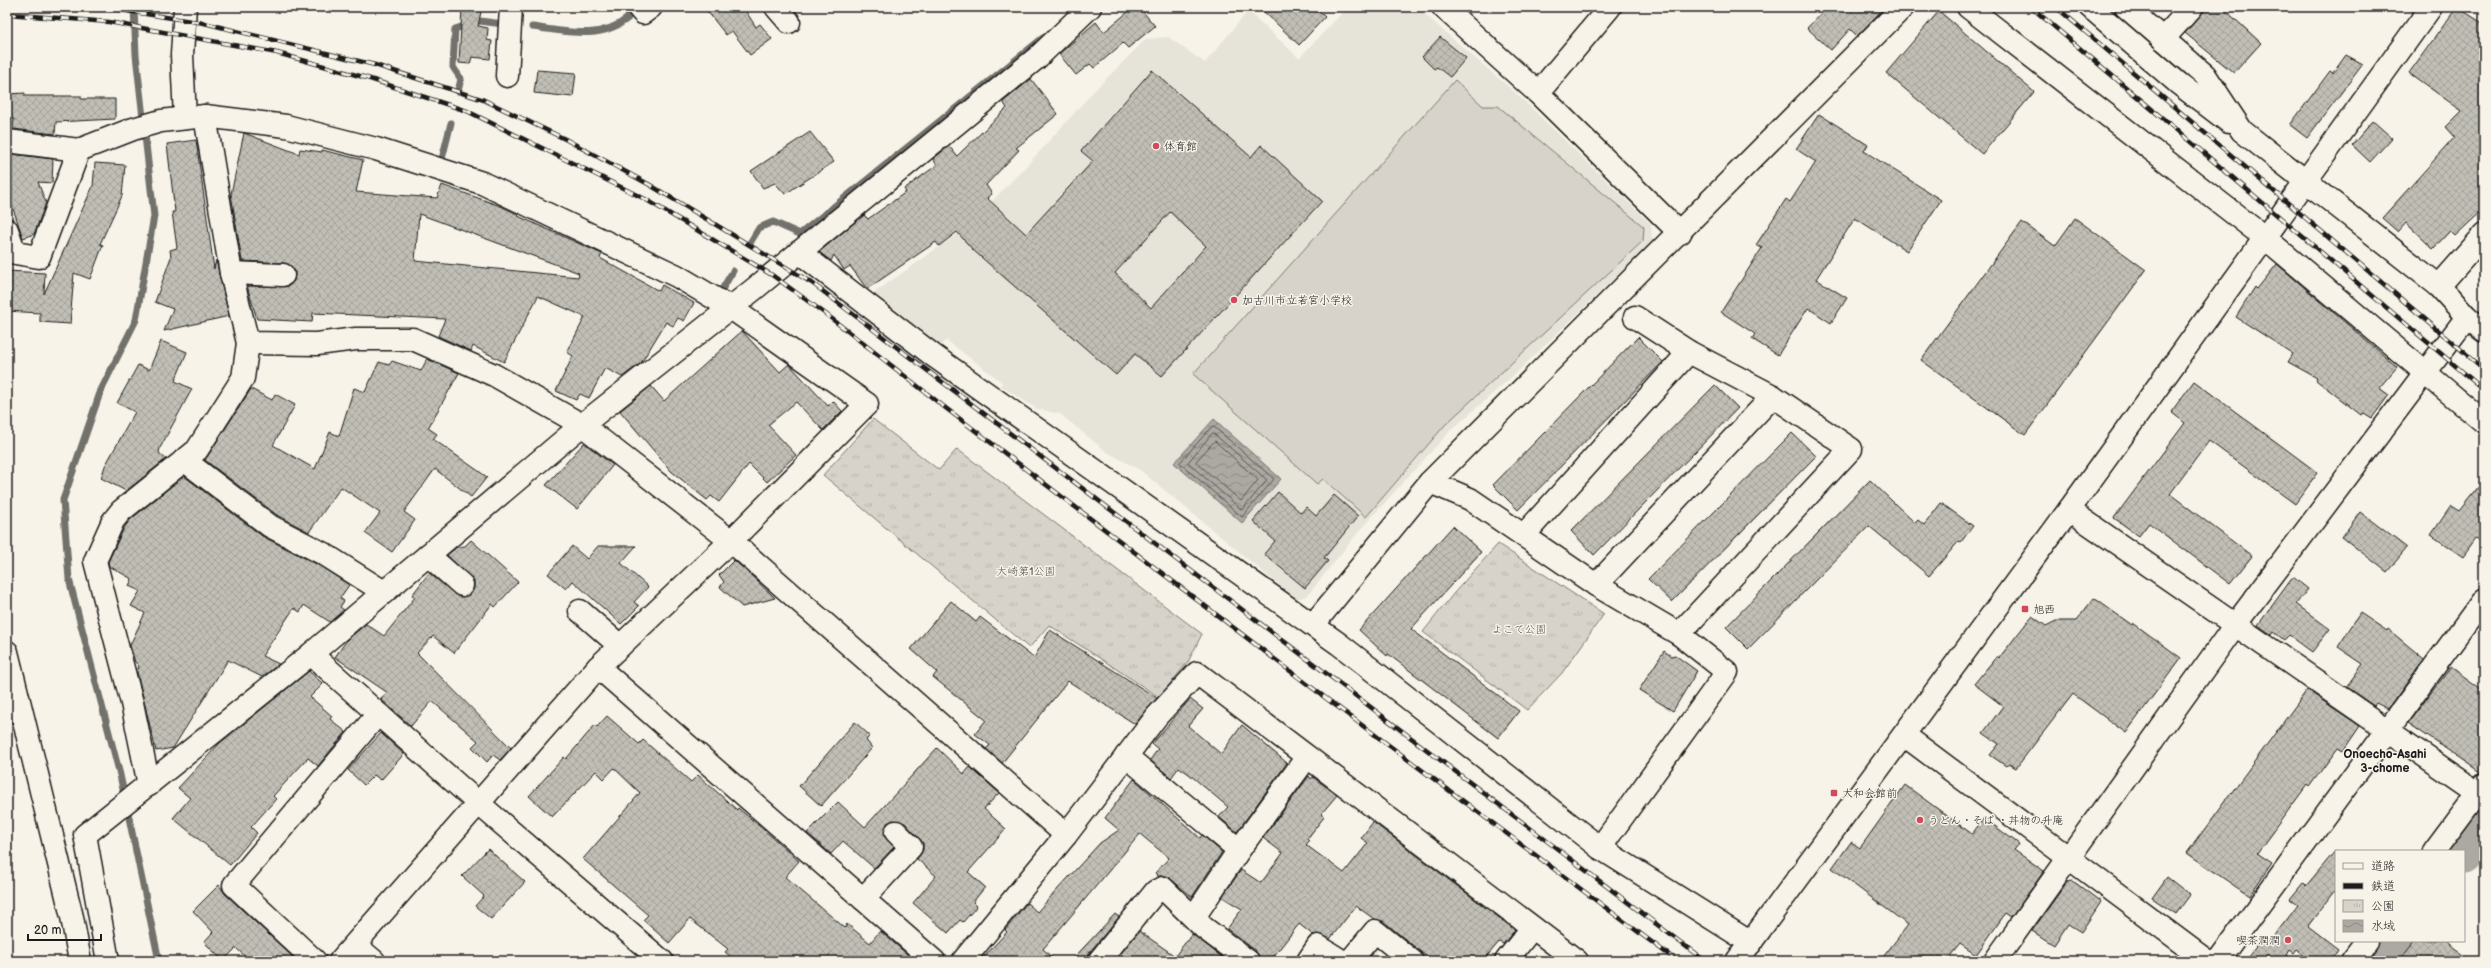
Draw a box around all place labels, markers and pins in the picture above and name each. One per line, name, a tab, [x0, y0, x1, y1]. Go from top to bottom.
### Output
place label: 体育館	[1164, 140, 1197, 153]
marker: 体育館	[1151, 141, 1161, 151]
place label: 加古川市立若宮小学校	[1242, 294, 1352, 307]
marker: 加古川市立若宮小学校	[1229, 295, 1239, 305]
place label: 旭西	[2033, 603, 2055, 616]
marker: 旭西	[2020, 604, 2030, 614]
place label: 大和会館前	[1842, 787, 1897, 800]
marker: 大和会館前	[1829, 788, 1839, 798]
place label: うどん・そば ・丼物の升庵	[1928, 814, 2063, 827]
marker: うどん・そば ・丼物の升庵	[1915, 815, 1925, 825]
place label: 喫茶潤潤	[2236, 934, 2280, 947]
marker: 喫茶潤潤	[2283, 935, 2293, 945]

